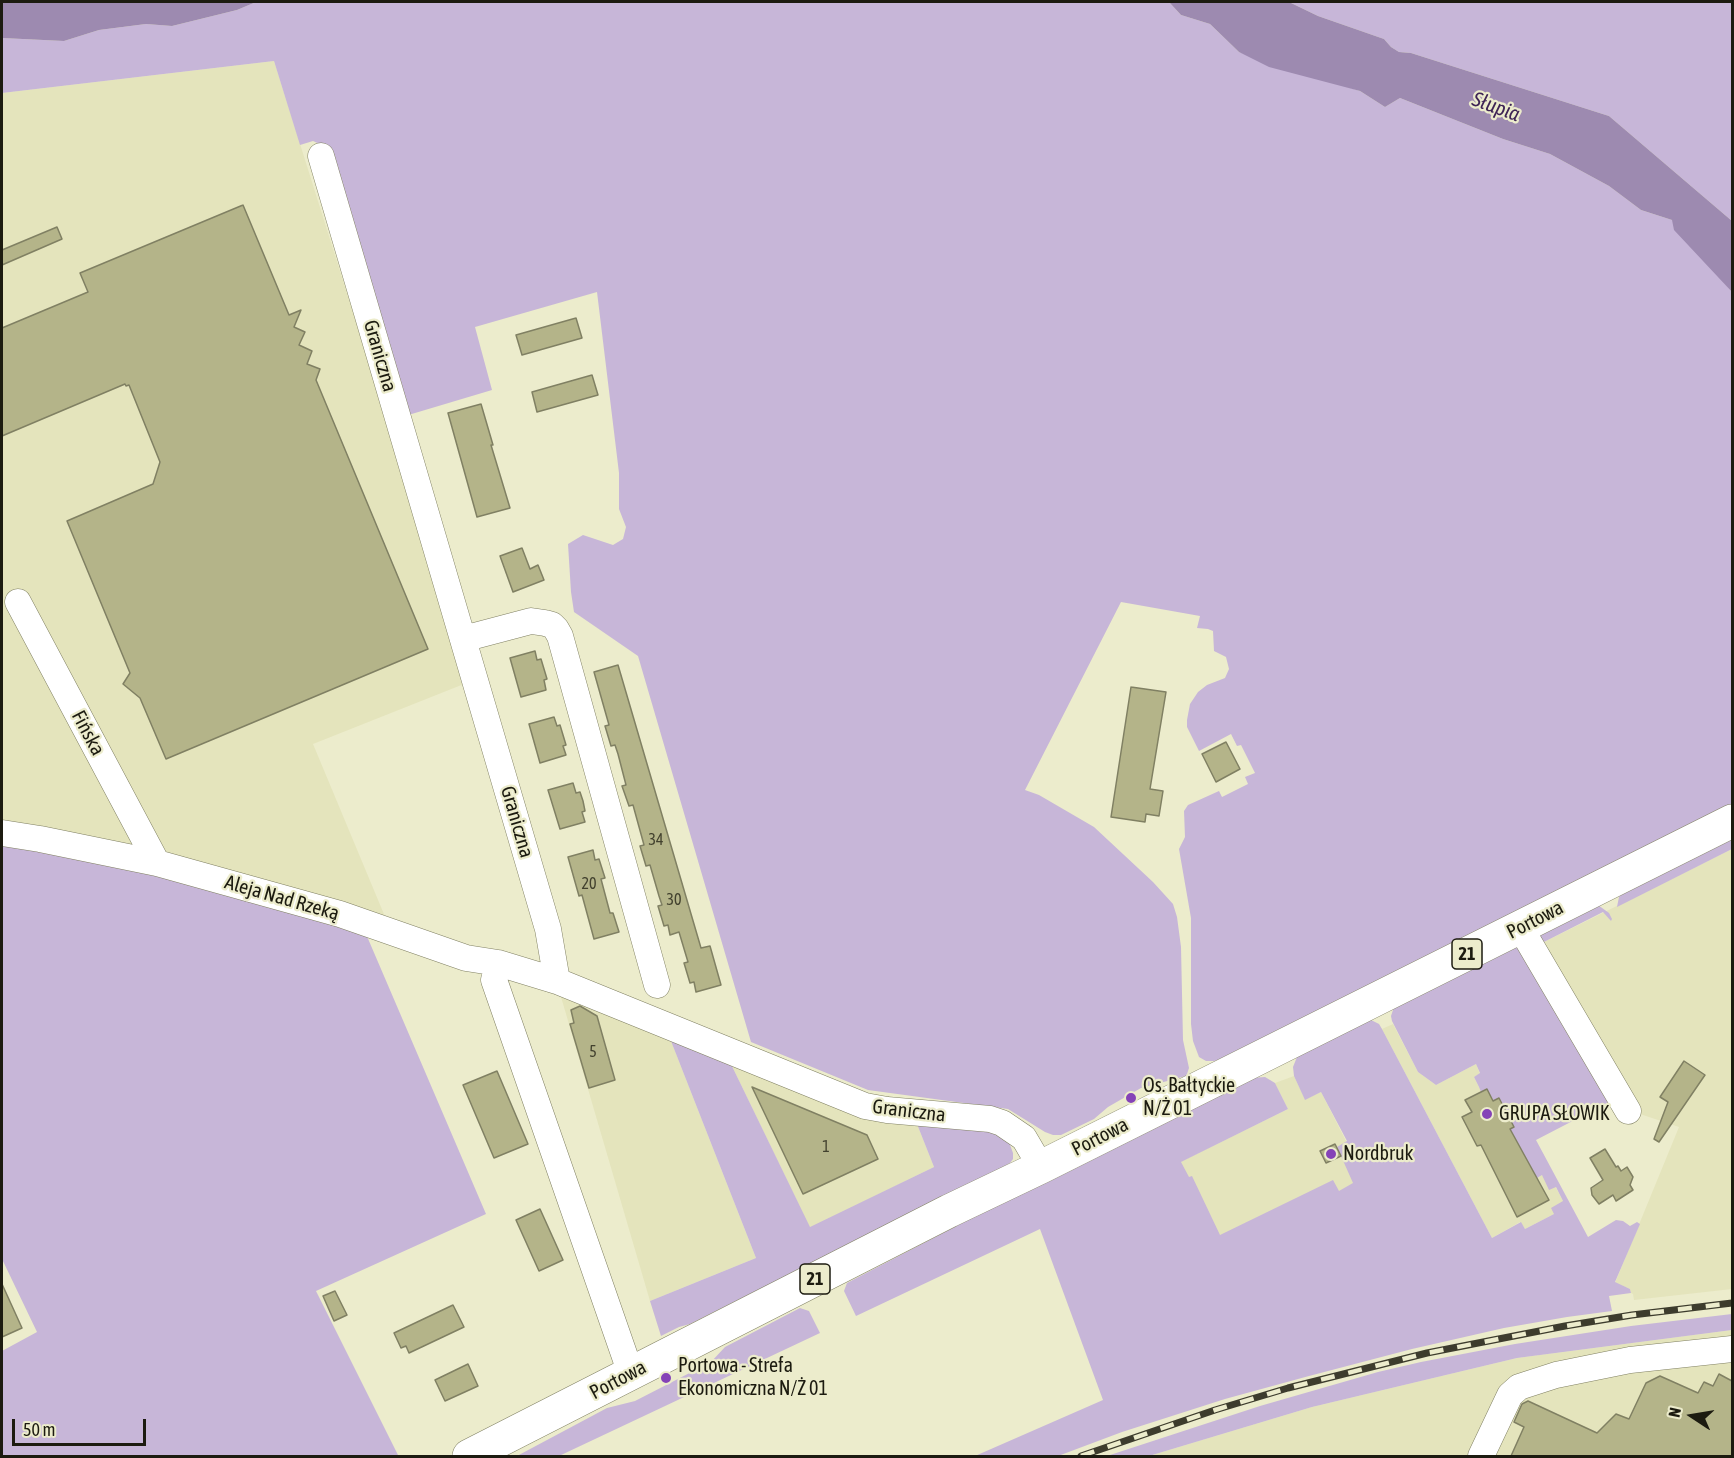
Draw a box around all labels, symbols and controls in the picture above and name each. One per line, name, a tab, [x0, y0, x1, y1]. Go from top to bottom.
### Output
water label: Słupia	[1469, 87, 1523, 127]
street label: Graniczna	[358, 317, 402, 395]
street label: Fińska	[66, 706, 110, 760]
street label: Graniczna	[495, 783, 539, 861]
house number: 34	[648, 830, 664, 850]
street label: Aleja Nad Rzeką	[222, 870, 342, 926]
house number: 20	[581, 874, 597, 894]
house number: 30	[666, 890, 682, 910]
street label: Portowa	[1503, 896, 1567, 944]
road number: 21	[1452, 939, 1482, 969]
house number: 5	[589, 1042, 597, 1062]
place label: Os. Bałtyckie N/Ż 01	[1143, 1074, 1235, 1121]
marker: Os. Bałtyckie N/Ż 01	[1124, 1091, 1138, 1105]
street label: Graniczna	[871, 1095, 947, 1127]
place label: GRUPA SŁOWIK	[1499, 1102, 1610, 1126]
marker: GRUPA SŁOWIK	[1480, 1107, 1494, 1121]
street label: Portowa	[1068, 1113, 1132, 1161]
house number: 1	[822, 1137, 830, 1157]
place label: Nordbruk	[1343, 1142, 1413, 1166]
marker: Nordbruk	[1324, 1147, 1338, 1161]
road number: 21	[800, 1264, 830, 1294]
place label: Portowa - Strefa Ekonomiczna N/Ż 01	[678, 1354, 828, 1401]
street label: Portowa	[586, 1355, 650, 1405]
marker: Portowa - Strefa Ekonomiczna N/Ż 01	[659, 1371, 673, 1385]
north arrow	[1662, 1386, 1722, 1446]
text: N	[1665, 1406, 1684, 1419]
scale bar	[15, 1407, 148, 1445]
text: 50 m	[23, 1419, 55, 1440]

